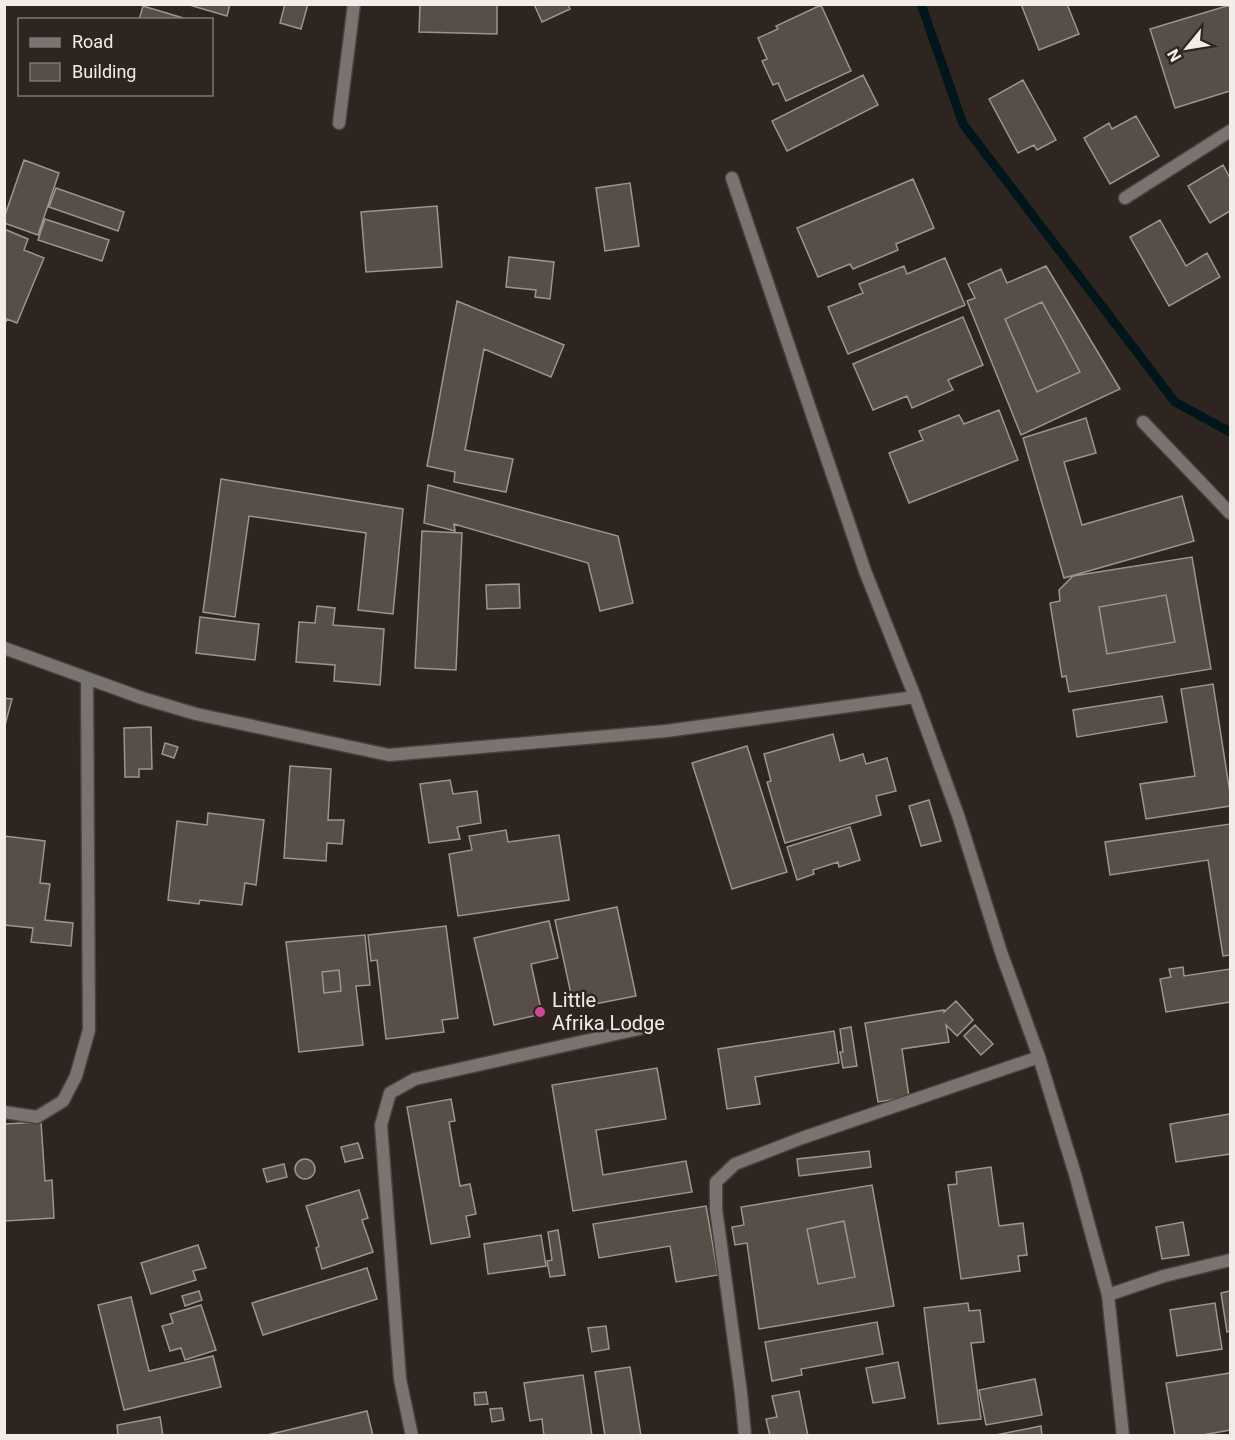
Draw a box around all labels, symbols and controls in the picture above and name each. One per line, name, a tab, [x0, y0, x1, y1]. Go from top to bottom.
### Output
legend	[18, 18, 213, 96]
north arrow	[1157, 18, 1217, 78]
text: Road	[72, 31, 113, 52]
text: N	[1163, 46, 1185, 65]
text: Building	[72, 61, 136, 82]
place label: Little Afrika Lodge	[552, 988, 665, 1035]
marker: Little Afrika Lodge	[533, 1005, 547, 1019]

